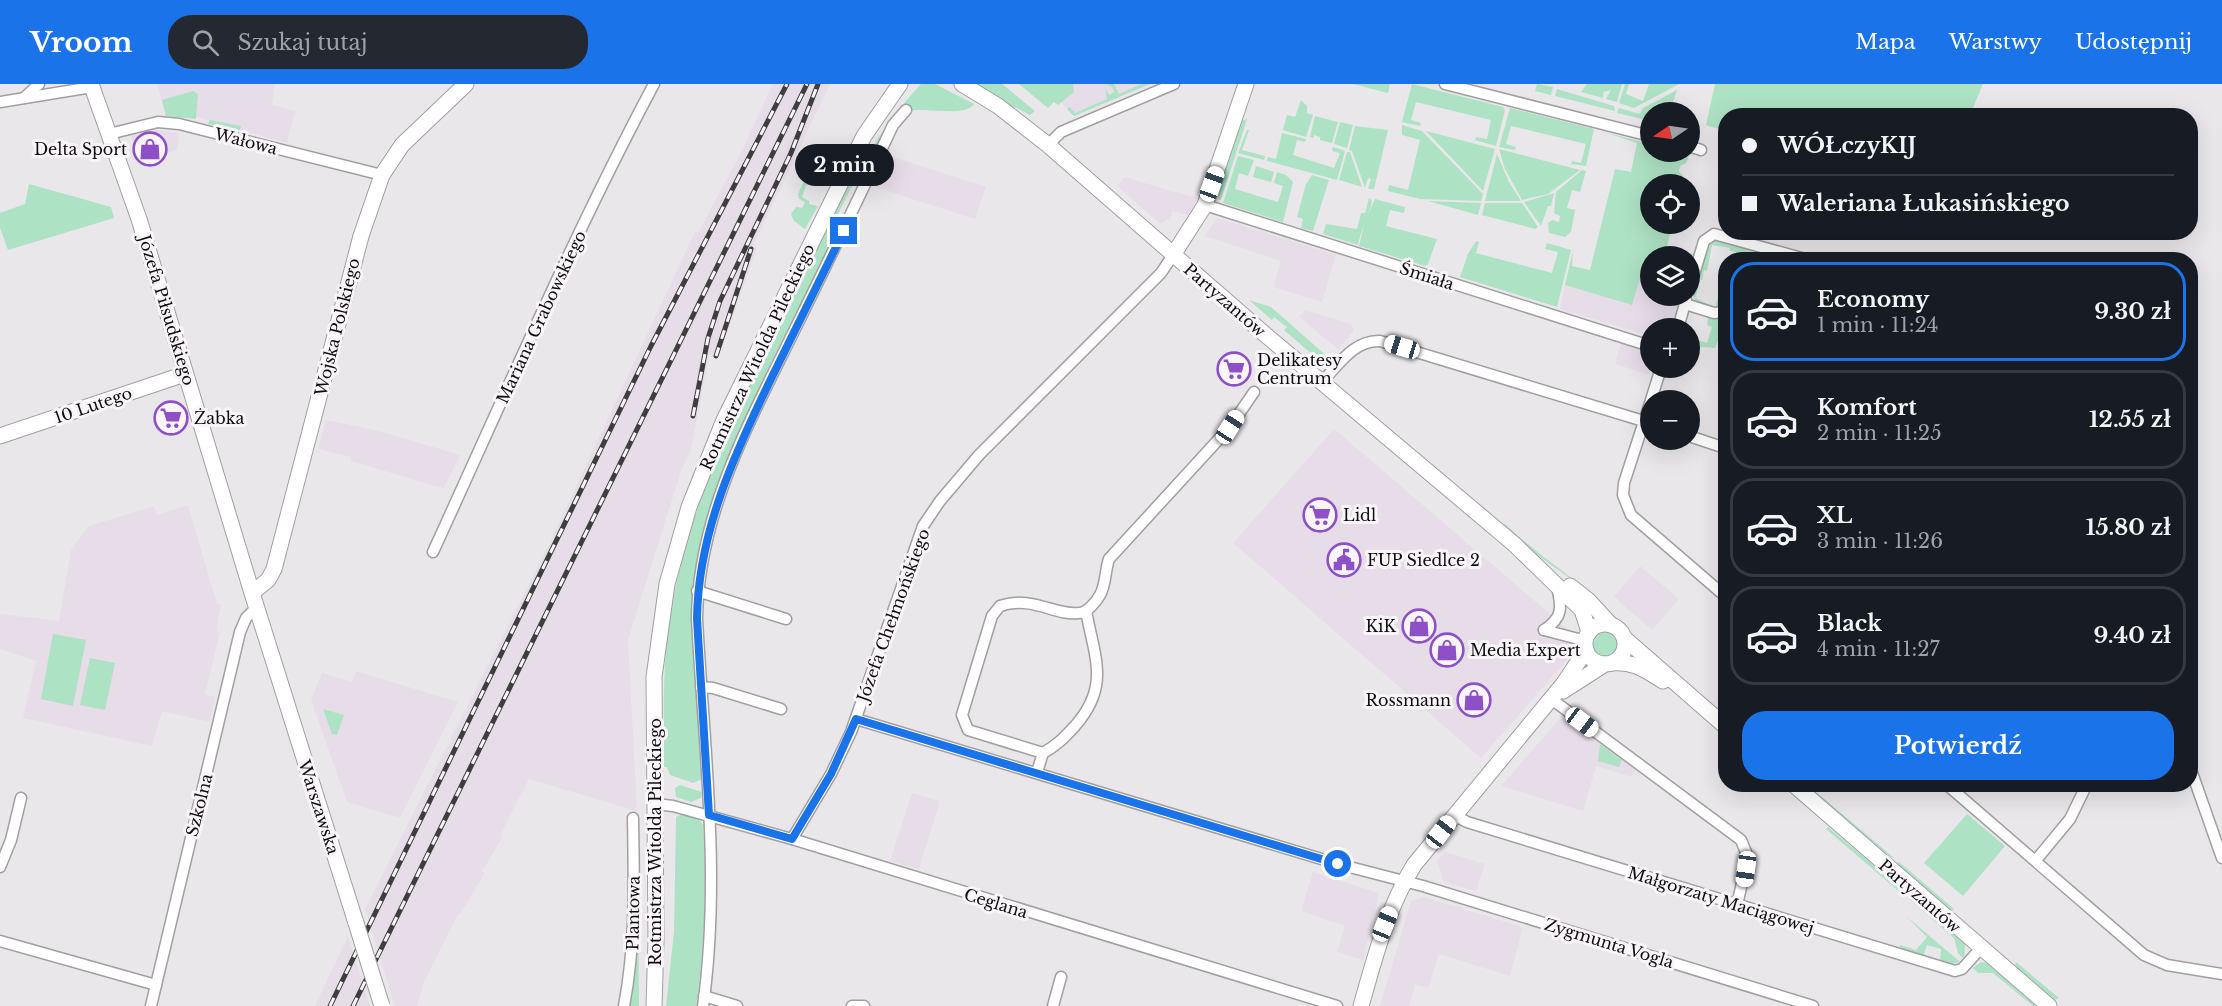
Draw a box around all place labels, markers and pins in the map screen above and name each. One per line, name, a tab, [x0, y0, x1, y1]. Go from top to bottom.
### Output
shop icon: Delta Sport	[132, 131, 168, 167]
place label: Delta Sport	[34, 139, 127, 159]
place label: Delikatesy Centrum	[1257, 350, 1343, 388]
supermarket icon: Delikatesy Centrum	[1216, 351, 1252, 387]
supermarket icon: Żabka	[153, 400, 189, 436]
place label: Żabka	[194, 408, 245, 428]
supermarket icon: Lidl	[1302, 497, 1338, 533]
place label: Lidl	[1343, 505, 1376, 525]
public building icon: FUP Siedlce 2	[1326, 542, 1362, 578]
place label: FUP Siedlce 2	[1367, 550, 1480, 570]
shop icon: KiK	[1401, 608, 1437, 644]
place label: KiK	[1366, 616, 1397, 636]
shop icon: Media Expert	[1429, 632, 1465, 668]
place label: Media Expert	[1470, 640, 1581, 660]
shop icon: Rossmann	[1456, 682, 1492, 718]
place label: Rossmann	[1365, 690, 1451, 710]

